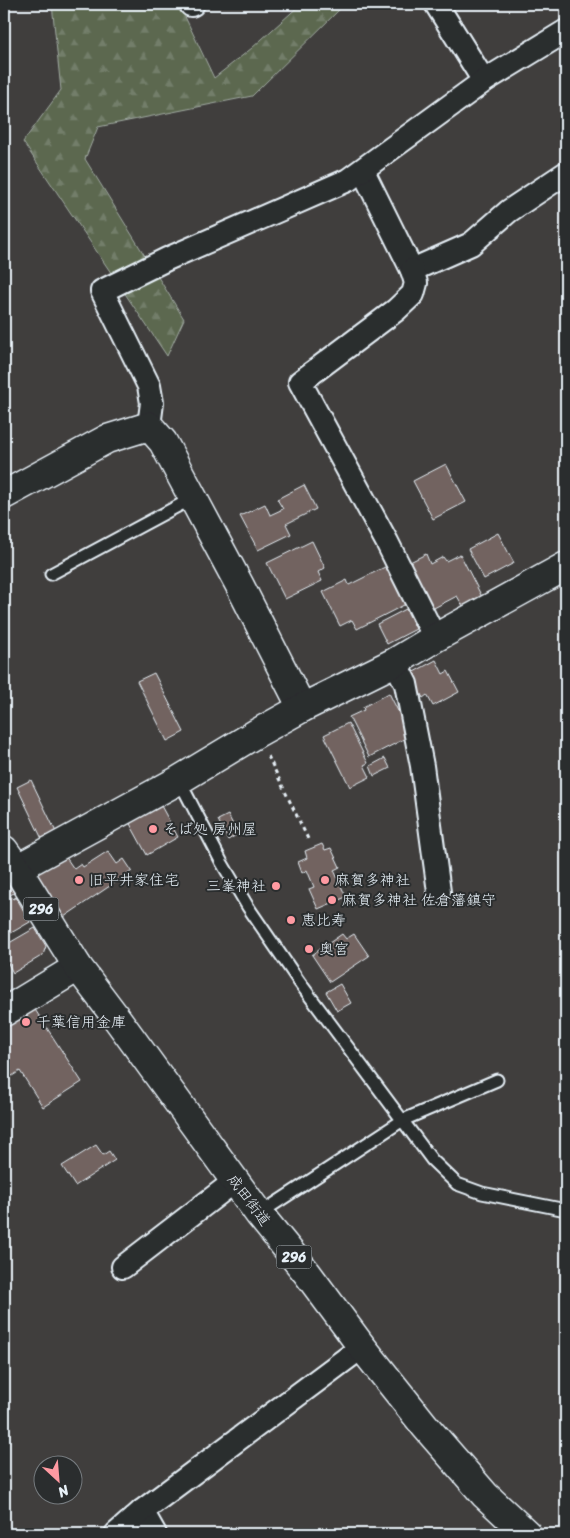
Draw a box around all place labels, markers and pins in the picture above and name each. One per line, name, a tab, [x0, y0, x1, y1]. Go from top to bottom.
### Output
place label: そば処 房州屋	[163, 816, 257, 842]
marker: そば処 房州屋	[147, 823, 159, 835]
place label: 旧平井家住宅	[89, 867, 179, 893]
place label: 麻賀多神社	[335, 867, 410, 893]
place label: 三峯神社	[206, 873, 266, 899]
marker: 旧平井家住宅	[73, 874, 85, 886]
marker: 麻賀多神社	[319, 874, 331, 886]
marker: 三峯神社	[270, 880, 282, 892]
place label: 麻賀多神社 佐倉藩鎮守	[342, 887, 496, 913]
marker: 麻賀多神社 佐倉藩鎮守	[326, 894, 338, 906]
place label: 恵比寿	[301, 907, 346, 933]
marker: 恵比寿	[285, 914, 297, 926]
place label: 奥宮	[319, 936, 349, 962]
marker: 奥宮	[303, 943, 315, 955]
place label: 千葉信用金庫	[36, 1009, 126, 1035]
marker: 千葉信用金庫	[20, 1016, 32, 1028]

